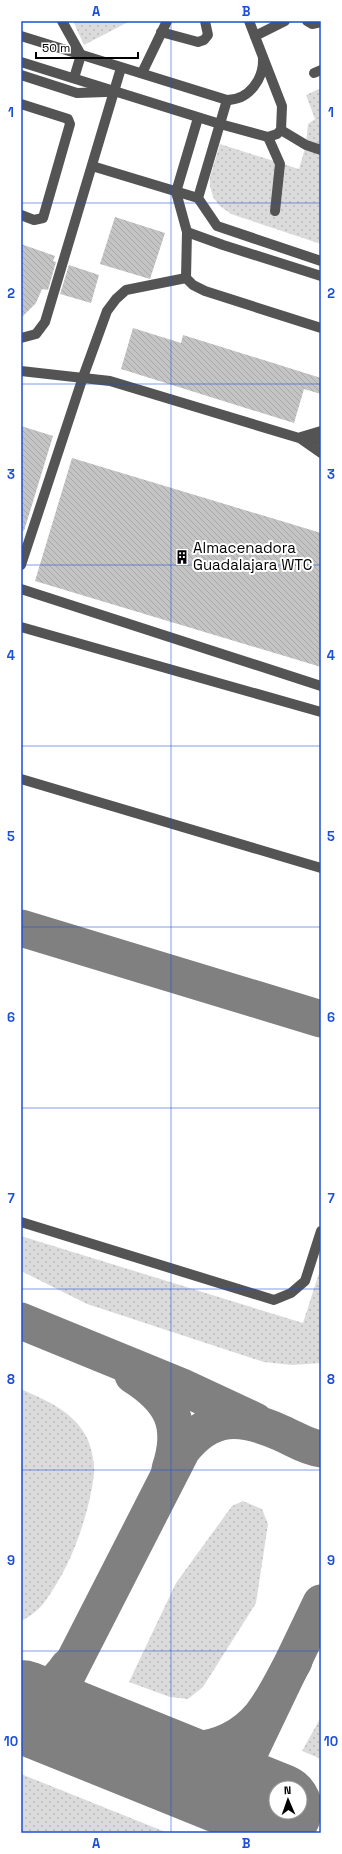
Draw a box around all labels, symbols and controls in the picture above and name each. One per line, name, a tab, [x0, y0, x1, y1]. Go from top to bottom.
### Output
text: A	[92, 3, 101, 20]
text: B	[242, 3, 251, 20]
scale bar	[36, 34, 138, 60]
text: 50 m	[42, 40, 70, 56]
text: 1	[8, 104, 14, 121]
text: 1	[328, 104, 334, 121]
text: 2	[7, 285, 15, 302]
text: 2	[327, 285, 335, 302]
text: 3	[7, 466, 15, 483]
text: 3	[327, 466, 335, 483]
place label: Almacenadora Guadalajara WTC	[193, 538, 312, 574]
building icon: Almacenadora Guadalajara WTC	[174, 549, 190, 565]
text: 4	[7, 647, 15, 664]
text: 4	[327, 647, 335, 664]
text: 5	[7, 828, 15, 845]
text: 5	[327, 828, 335, 845]
text: 6	[7, 1009, 15, 1026]
text: 6	[327, 1009, 335, 1026]
text: 7	[7, 1190, 15, 1207]
text: 7	[327, 1190, 335, 1207]
text: 8	[7, 1371, 15, 1388]
text: 8	[327, 1371, 335, 1388]
text: 9	[7, 1552, 15, 1569]
text: 9	[327, 1552, 335, 1569]
text: 10	[4, 1733, 18, 1750]
text: 10	[324, 1733, 338, 1750]
north arrow	[268, 1780, 308, 1820]
text: N	[284, 1783, 292, 1797]
text: A	[92, 1835, 101, 1852]
text: B	[242, 1835, 251, 1852]

